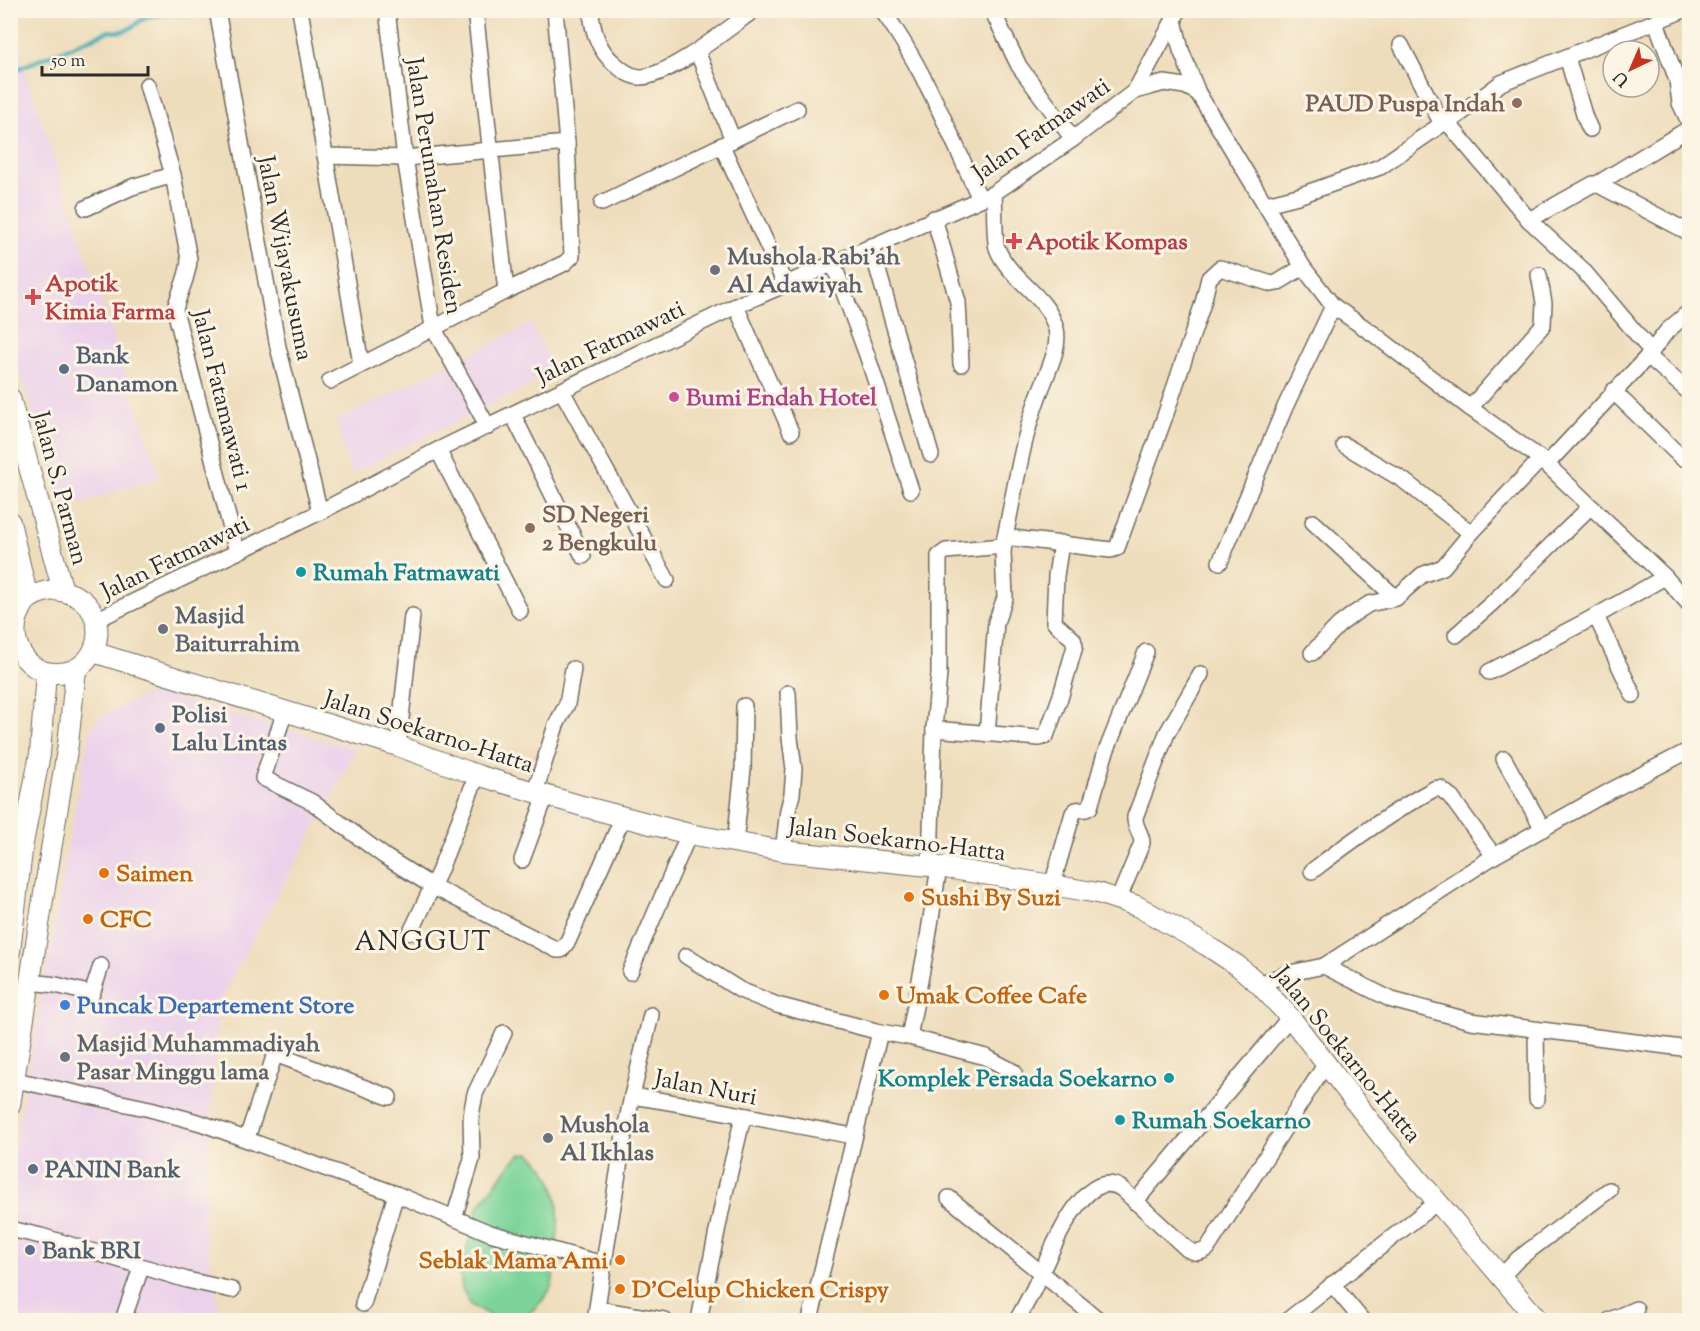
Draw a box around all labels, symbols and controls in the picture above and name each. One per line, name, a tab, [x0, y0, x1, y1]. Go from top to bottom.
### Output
scale bar	[42, 39, 148, 77]
north arrow	[1601, 39, 1661, 99]
text: 50 m	[50, 49, 86, 75]
street label: Jalan Perumahan Residen	[396, 54, 470, 317]
text: U	[1609, 65, 1635, 91]
street label: Jalan Fatmawati	[965, 70, 1118, 192]
place label: PAUD Puspa Indah	[1305, 88, 1506, 122]
marker: PAUD Puspa Indah	[1510, 96, 1524, 110]
street label: Jalan Wijayakusuma	[247, 151, 321, 364]
place label: Apotik Kompas	[1026, 226, 1188, 260]
marker: Apotik Kompas	[1007, 234, 1021, 248]
place label: Mushola Rabi'ah Al Adawiyah	[727, 241, 901, 303]
marker: Mushola Rabi'ah Al Adawiyah	[708, 263, 722, 277]
place label: Apotik Kimia Farma	[45, 268, 177, 330]
marker: Apotik Kimia Farma	[26, 290, 40, 304]
street label: Jalan Fatmawati	[529, 293, 691, 395]
street label: Jalan Fatamawati 1	[182, 304, 260, 495]
place label: Bank Danamon	[76, 340, 179, 402]
marker: Bank Danamon	[57, 362, 71, 376]
place label: Bumi Endah Hotel	[686, 382, 877, 416]
marker: Bumi Endah Hotel	[667, 390, 681, 404]
street label: Jalan S. Parman	[22, 406, 96, 569]
place label: SD Negeri 2 Bengkulu	[542, 499, 657, 561]
street label: Jalan Fatmawati	[94, 508, 256, 610]
marker: SD Negeri 2 Bengkulu	[523, 521, 537, 535]
place label: Rumah Fatmawati	[313, 557, 500, 591]
marker: Rumah Fatmawati	[294, 565, 308, 579]
place label: Masjid Baiturrahim	[175, 600, 300, 662]
marker: Masjid Baiturrahim	[156, 622, 170, 636]
street label: Jalan Soekarno-Hatta	[317, 682, 538, 783]
place label: Polisi Lalu Lintas	[172, 699, 287, 761]
marker: Polisi Lalu Lintas	[153, 721, 167, 735]
street label: Jalan Soekarno-Hatta	[784, 811, 1007, 871]
place label: Saimen	[116, 858, 194, 892]
marker: Saimen	[97, 866, 111, 880]
place label: Sushi By Suzi	[921, 882, 1061, 916]
marker: Sushi By Suzi	[902, 890, 916, 904]
place label: CFC	[100, 904, 152, 938]
marker: CFC	[81, 912, 95, 926]
district label: ANGGUT	[354, 924, 492, 963]
street label: Jalan Soekarno-Hatta	[1263, 958, 1429, 1151]
place label: Umak Coffee Cafe	[896, 980, 1087, 1014]
marker: Umak Coffee Cafe	[877, 988, 891, 1002]
place label: Puncak Departement Store	[77, 990, 354, 1024]
marker: Puncak Departement Store	[58, 998, 72, 1012]
place label: Masjid Muhammadiyah Pasar Minggu lama	[77, 1028, 321, 1090]
marker: Masjid Muhammadiyah Pasar Minggu lama	[58, 1050, 72, 1064]
street label: Jalan Nuri	[649, 1062, 760, 1116]
place label: Komplek Persada Soekarno	[878, 1063, 1157, 1097]
marker: Komplek Persada Soekarno	[1162, 1071, 1176, 1085]
place label: Rumah Soekarno	[1132, 1105, 1311, 1139]
place label: Mushola Al Ikhlas	[560, 1109, 654, 1171]
marker: Rumah Soekarno	[1113, 1113, 1127, 1127]
marker: Mushola Al Ikhlas	[541, 1131, 555, 1145]
place label: PANIN Bank	[45, 1154, 181, 1188]
marker: PANIN Bank	[26, 1162, 40, 1176]
place label: Bank BRI	[42, 1235, 141, 1269]
marker: Bank BRI	[23, 1243, 37, 1257]
place label: Seblak Mama Ami	[418, 1245, 608, 1279]
marker: Seblak Mama Ami	[613, 1253, 627, 1267]
place label: D'Celup Chicken Crispy	[632, 1274, 889, 1308]
marker: D'Celup Chicken Crispy	[613, 1282, 627, 1296]

